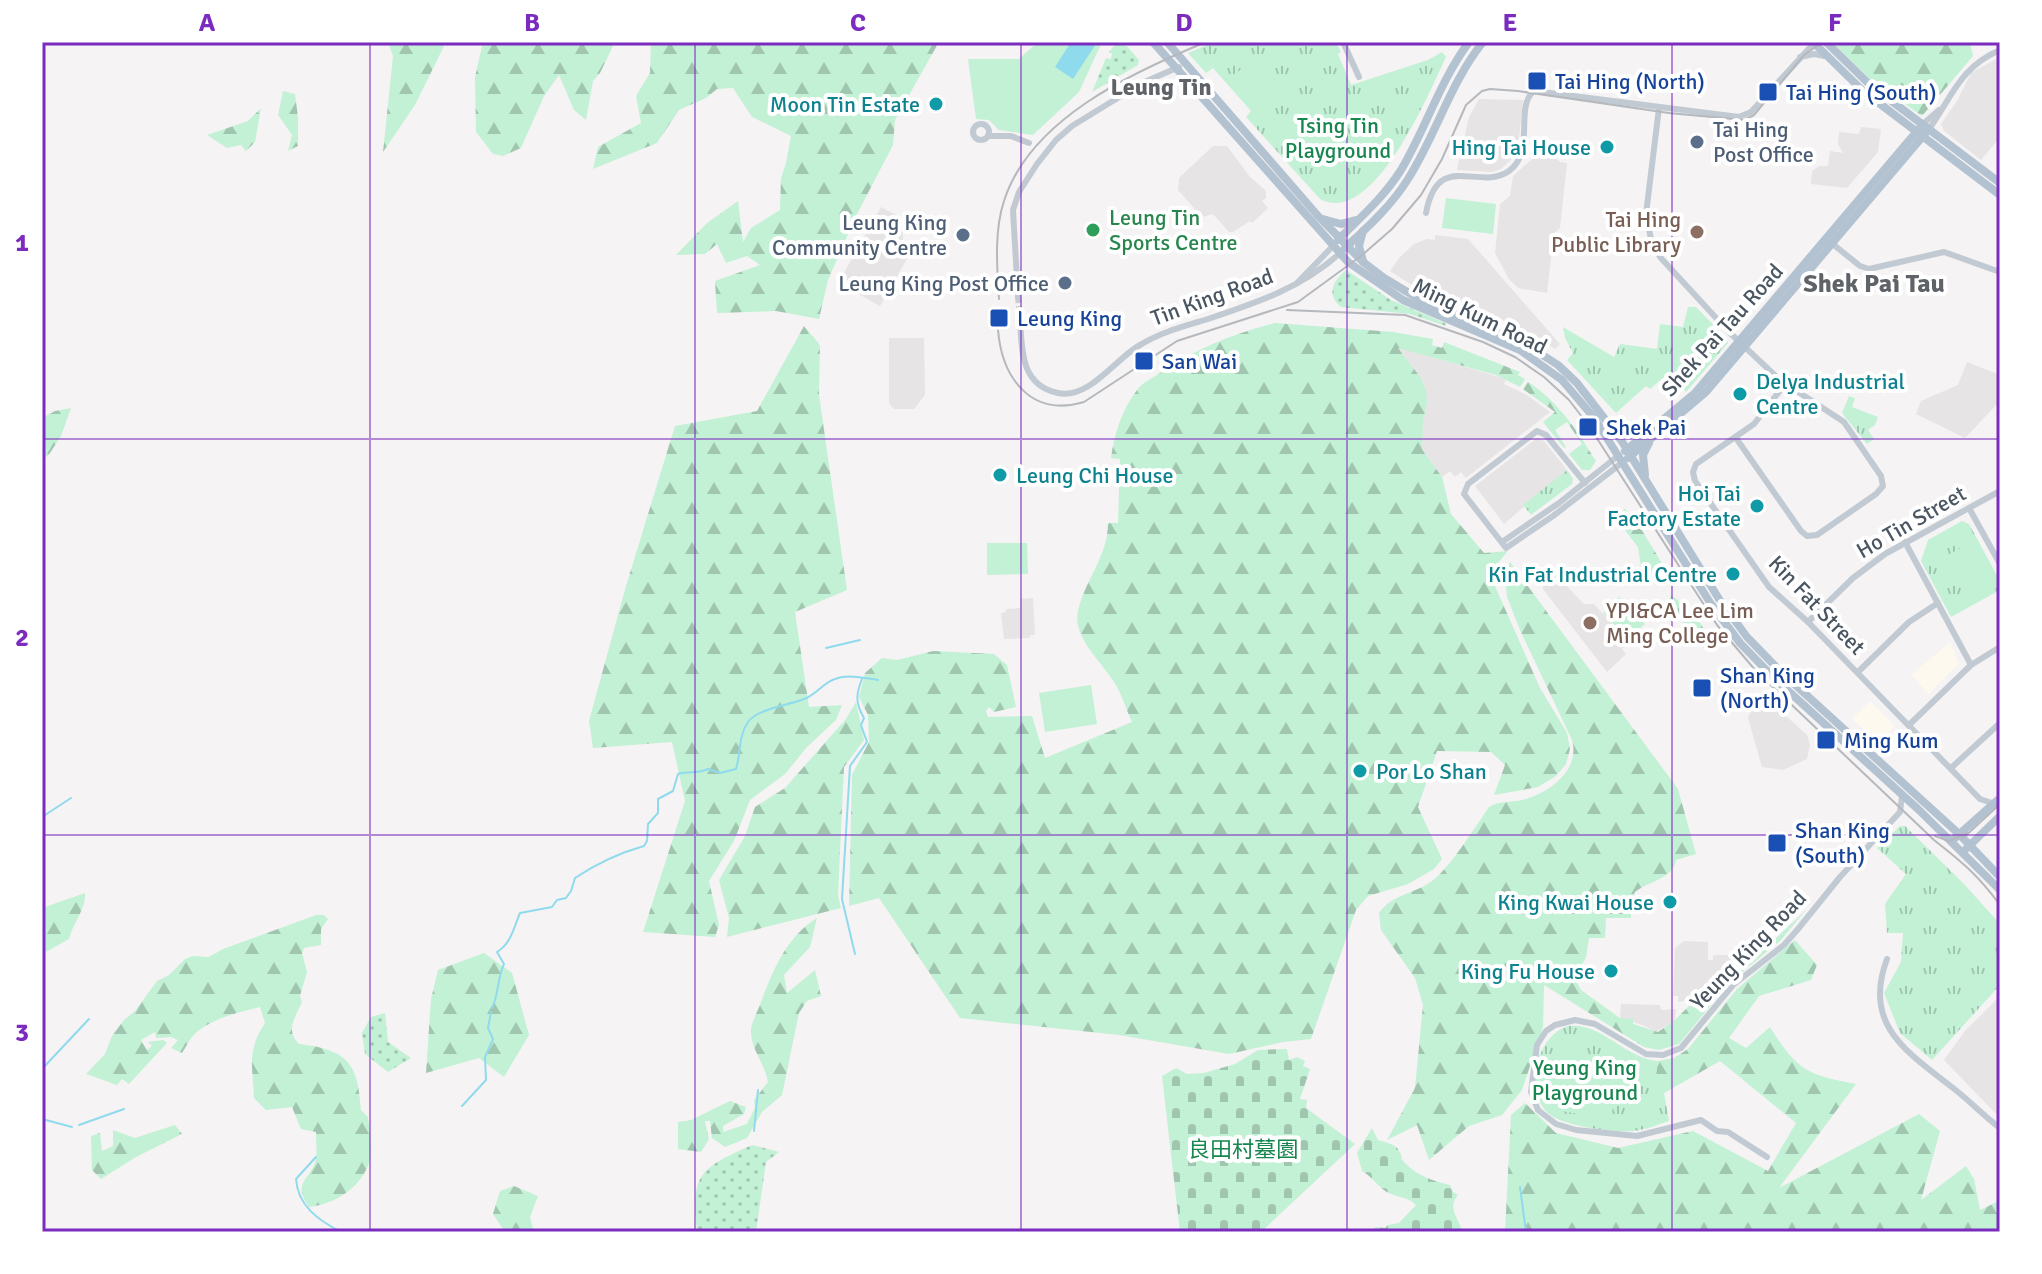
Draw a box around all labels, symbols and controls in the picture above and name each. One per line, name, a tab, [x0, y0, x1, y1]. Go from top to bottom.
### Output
text: A	[199, 7, 216, 39]
text: B	[524, 7, 540, 39]
text: C	[850, 7, 866, 39]
text: D	[1175, 7, 1193, 39]
text: E	[1503, 7, 1517, 39]
text: F	[1828, 7, 1842, 39]
place label: Tai Hing (North)	[1555, 68, 1705, 95]
marker: Tai Hing (North)	[1526, 70, 1548, 92]
district label: Leung Tin	[1110, 72, 1212, 102]
place label: Tai Hing (South)	[1786, 79, 1936, 106]
marker: Tai Hing (South)	[1757, 81, 1779, 103]
place label: Moon Tin Estate	[770, 91, 920, 118]
marker: Moon Tin Estate	[927, 95, 945, 113]
park label: Tsing Tin Playground	[1285, 112, 1391, 164]
place label: Tai Hing Post Office	[1713, 116, 1814, 168]
marker: Tai Hing Post Office	[1688, 133, 1706, 151]
place label: Hing Tai House	[1452, 134, 1591, 161]
marker: Hing Tai House	[1598, 138, 1616, 156]
place label: Leung Tin Sports Centre	[1109, 204, 1238, 256]
place label: Tai Hing Public Library	[1551, 206, 1682, 258]
place label: Leung King Community Centre	[772, 209, 947, 261]
marker: Leung Tin Sports Centre	[1084, 221, 1102, 239]
marker: Tai Hing Public Library	[1688, 223, 1706, 241]
marker: Leung King Community Centre	[954, 226, 972, 244]
text: 1	[15, 227, 29, 259]
street label: Shek Pai Tau Road	[1655, 258, 1789, 402]
street label: Tin King Road	[1147, 262, 1277, 332]
district label: Shek Pai Tau	[1803, 268, 1945, 300]
place label: Leung King Post Office	[838, 270, 1049, 297]
street label: Ming Kum Road	[1408, 272, 1552, 360]
marker: Leung King Post Office	[1056, 274, 1074, 292]
place label: Leung King	[1017, 305, 1122, 332]
marker: Leung King	[988, 307, 1010, 329]
place label: San Wai	[1162, 348, 1237, 375]
marker: San Wai	[1133, 350, 1155, 372]
place label: Delya Industrial Centre	[1756, 368, 1905, 420]
marker: Delya Industrial Centre	[1731, 385, 1749, 403]
place label: Shek Pai	[1606, 414, 1686, 441]
marker: Shek Pai	[1577, 416, 1599, 438]
place label: Leung Chi House	[1016, 462, 1173, 489]
marker: Leung Chi House	[991, 466, 1009, 484]
place label: Hoi Tai Factory Estate	[1607, 480, 1741, 532]
street label: Ho Tin Street	[1851, 480, 1971, 564]
marker: Hoi Tai Factory Estate	[1748, 497, 1766, 515]
street label: Kin Fat Street	[1763, 550, 1871, 660]
place label: Kin Fat Industrial Centre	[1488, 561, 1717, 588]
marker: Kin Fat Industrial Centre	[1724, 565, 1742, 583]
place label: YPI&CA Lee Lim Ming College	[1606, 597, 1754, 649]
marker: YPI&CA Lee Lim Ming College	[1581, 614, 1599, 632]
text: 2	[15, 622, 29, 654]
place label: Shan King (North)	[1720, 662, 1815, 714]
marker: Shan King (North)	[1691, 677, 1713, 699]
place label: Ming Kum	[1844, 727, 1938, 754]
marker: Ming Kum	[1815, 729, 1837, 751]
place label: Por Lo Shan	[1376, 758, 1487, 785]
marker: Por Lo Shan	[1351, 762, 1369, 780]
place label: Shan King (South)	[1795, 817, 1890, 869]
marker: Shan King (South)	[1766, 832, 1788, 854]
street label: Yeung King Road	[1684, 885, 1812, 1015]
place label: King Kwai House	[1497, 889, 1654, 916]
marker: King Kwai House	[1661, 893, 1679, 911]
place label: King Fu House	[1461, 958, 1595, 985]
marker: King Fu House	[1602, 962, 1620, 980]
text: 3	[15, 1017, 29, 1049]
park label: Yeung King Playground	[1532, 1054, 1638, 1106]
park label: 良田村墓園	[1188, 1136, 1298, 1163]

